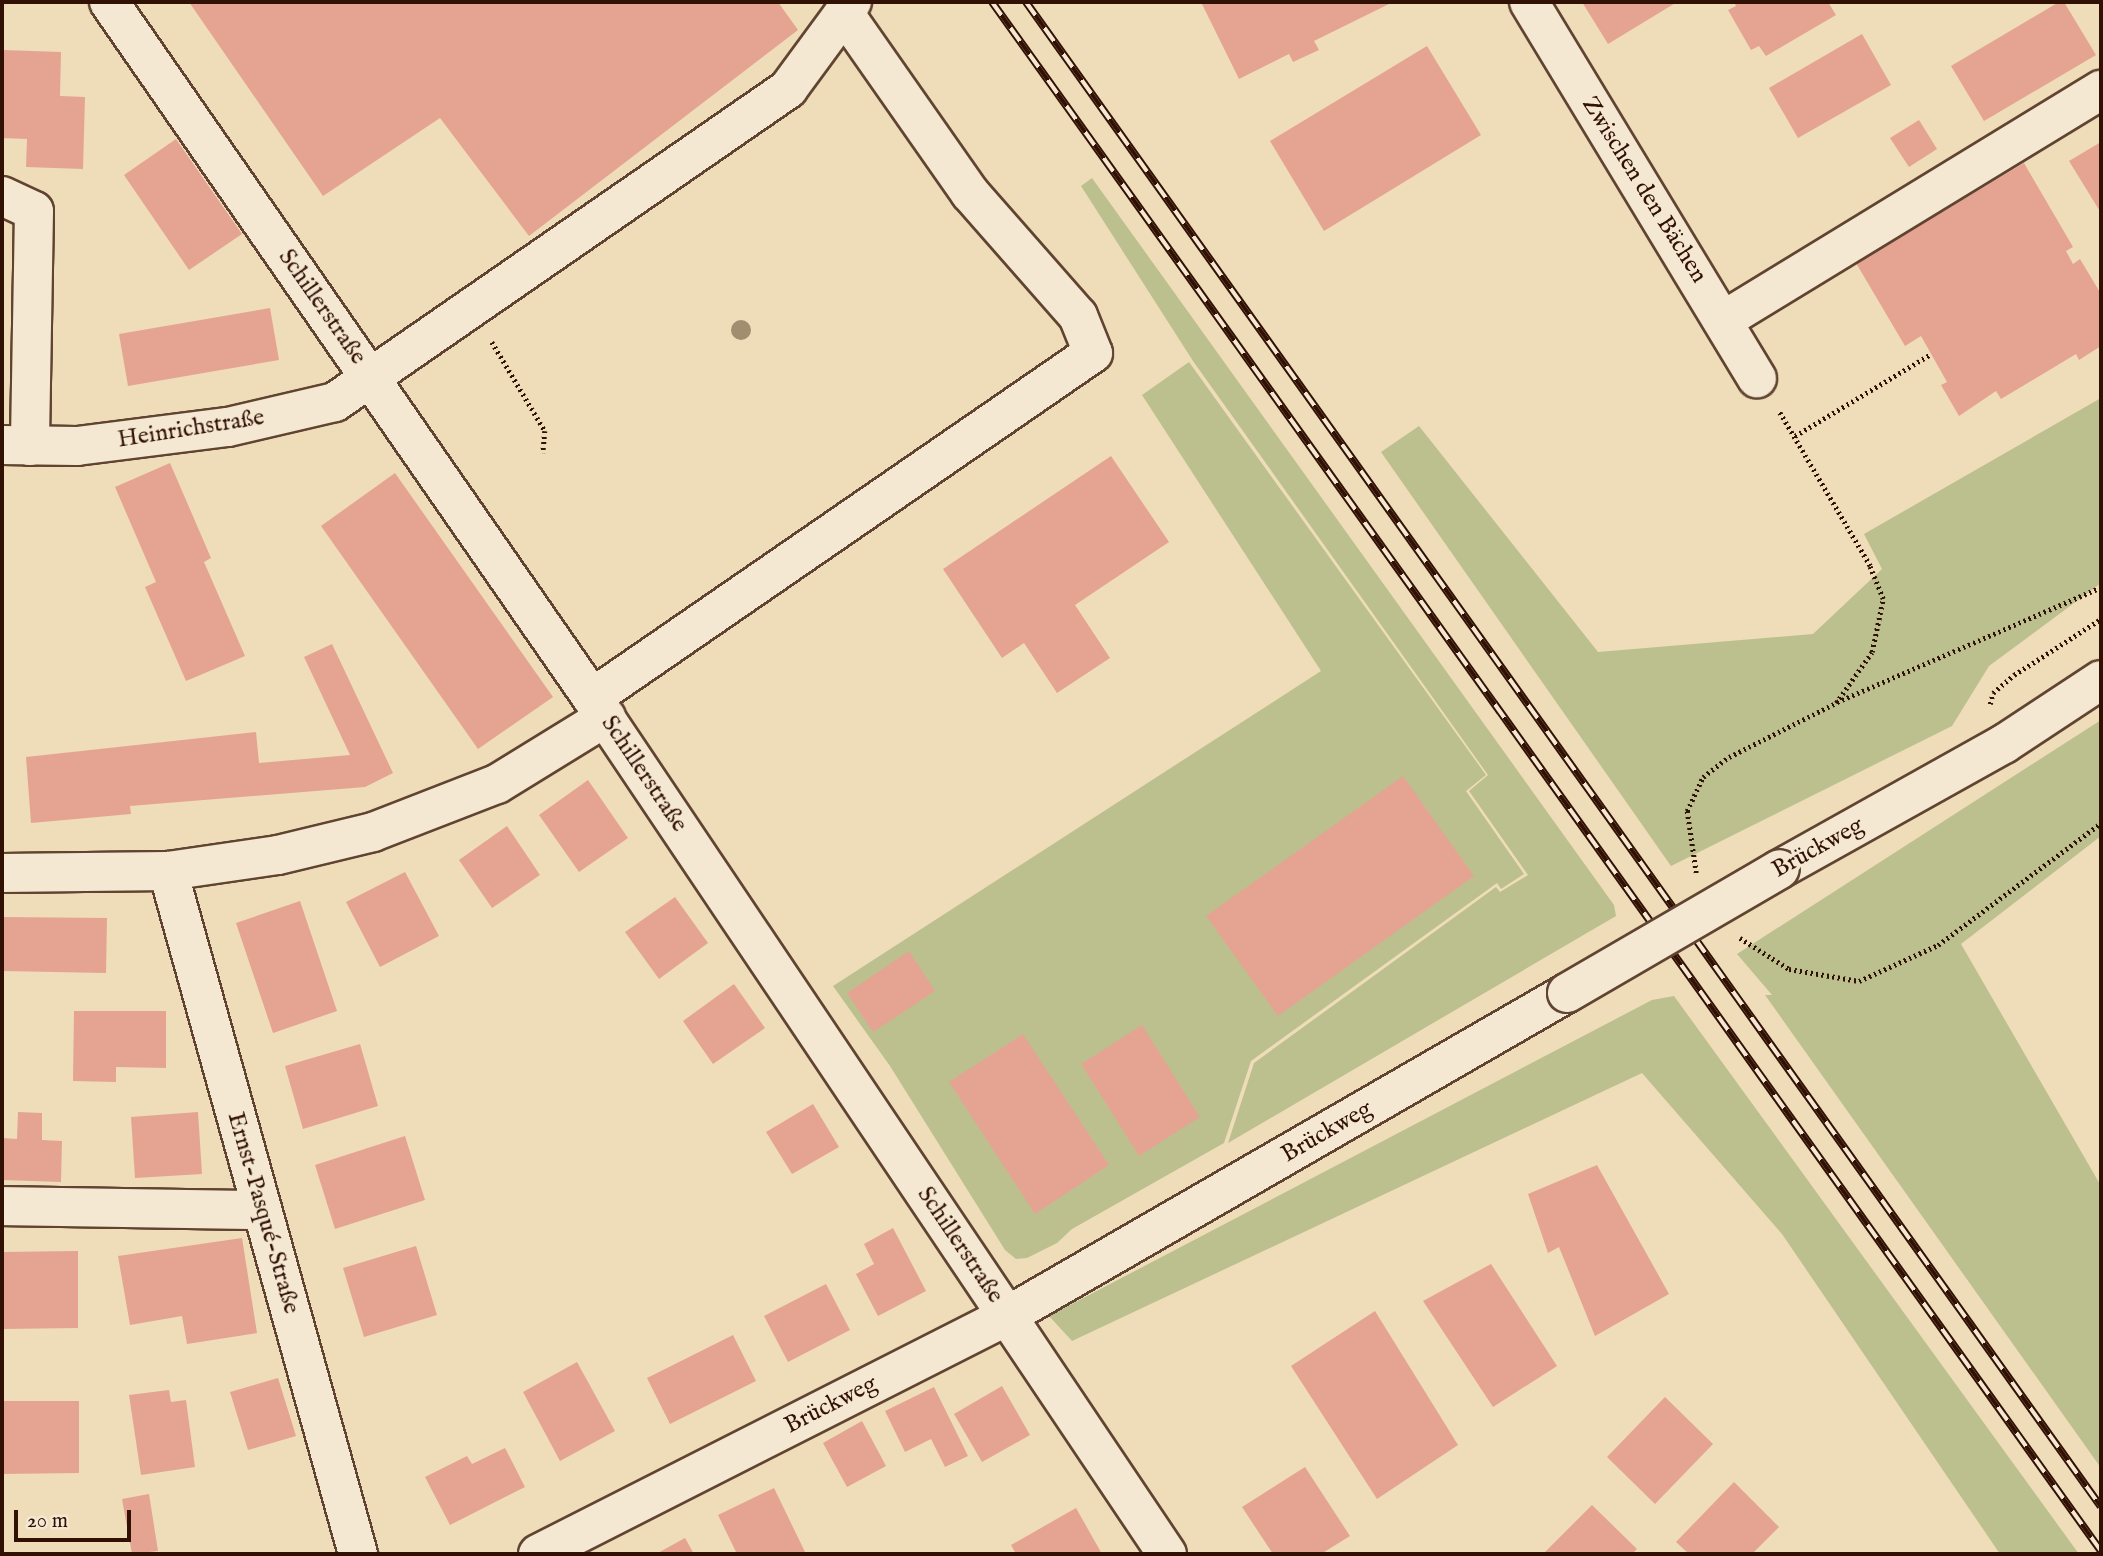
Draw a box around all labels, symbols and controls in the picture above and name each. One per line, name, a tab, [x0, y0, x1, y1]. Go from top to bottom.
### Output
street label: Zwischen den Bächen	[1575, 92, 1713, 288]
street label: Schillerstraße	[272, 244, 372, 370]
street label: Heinrichstraße	[116, 403, 266, 455]
street label: Schillerstraße	[595, 710, 693, 838]
street label: Brückweg	[1767, 811, 1869, 885]
street label: Brückweg	[1277, 1095, 1377, 1169]
street label: Ernst-Pasqué-Straße	[220, 1109, 306, 1317]
street label: Schillerstraße	[911, 1181, 1009, 1309]
street label: Brückweg	[780, 1370, 882, 1440]
scale bar	[18, 1496, 135, 1540]
text: 20 m	[27, 1508, 68, 1535]

